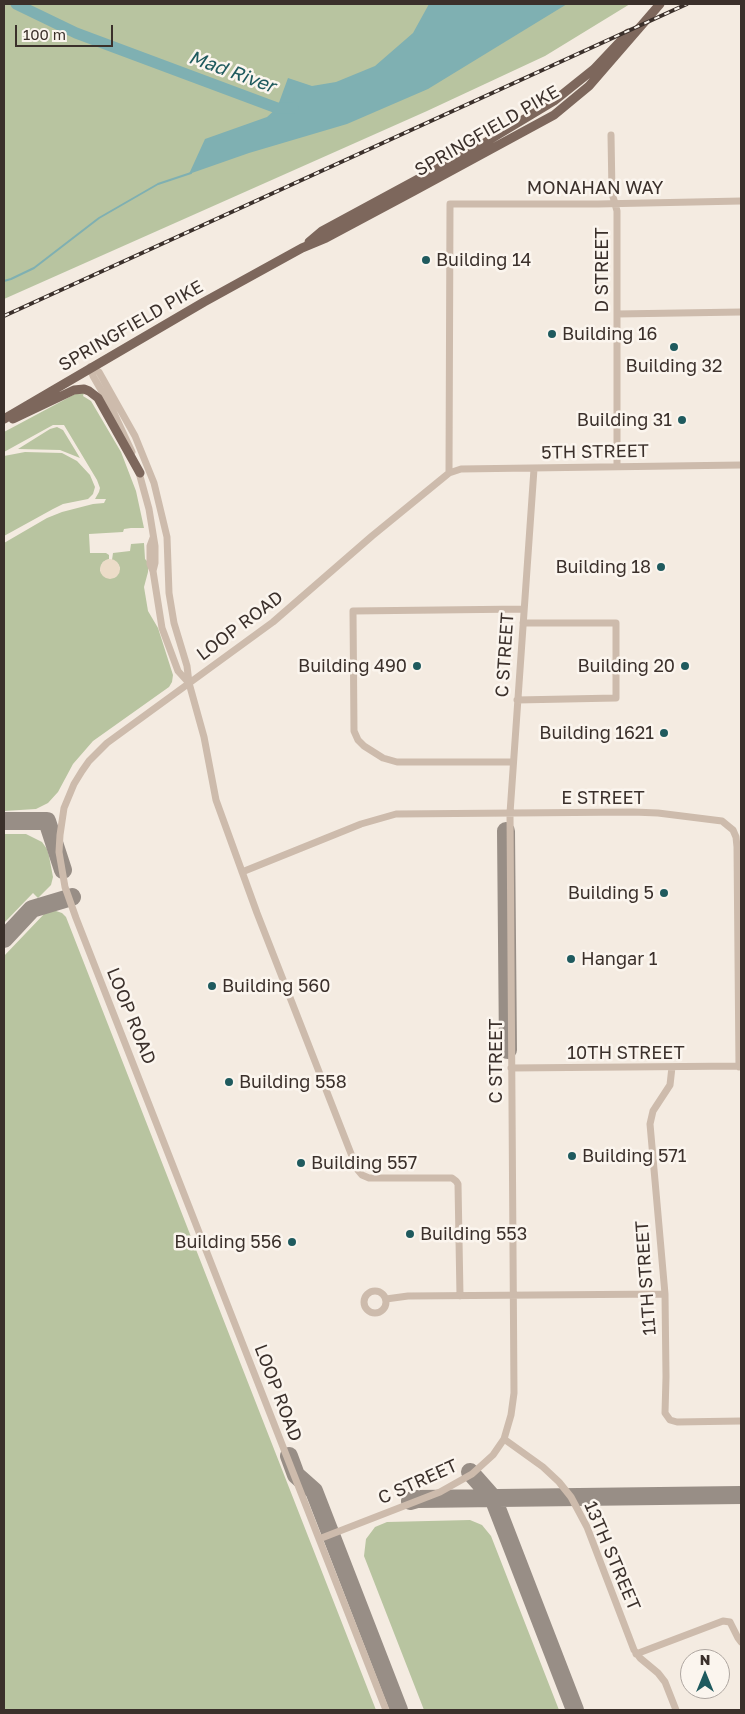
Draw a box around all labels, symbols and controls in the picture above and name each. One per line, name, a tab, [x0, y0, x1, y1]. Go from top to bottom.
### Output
scale bar	[18, 15, 115, 47]
text: 100 m	[23, 25, 66, 43]
water label: Mad River	[186, 46, 278, 98]
street label: SPRINGFIELD PIKE	[411, 81, 563, 181]
street label: MONAHAN WAY	[527, 177, 663, 199]
street label: D STREET	[591, 227, 613, 313]
place label: Building 14	[436, 249, 532, 271]
marker: Building 14	[420, 254, 432, 266]
street label: SPRINGFIELD PIKE	[55, 276, 207, 376]
place label: Building 16	[562, 323, 658, 345]
marker: Building 16	[546, 328, 558, 340]
marker: Building 32	[668, 341, 680, 353]
place label: Building 32	[626, 355, 722, 377]
place label: Building 31	[577, 409, 672, 431]
marker: Building 31	[676, 414, 688, 426]
street label: 5TH STREET	[541, 440, 649, 464]
place label: Building 18	[555, 556, 651, 578]
marker: Building 18	[655, 561, 667, 573]
street label: LOOP ROAD	[193, 587, 287, 665]
street label: C STREET	[491, 612, 519, 698]
place label: Building 490	[298, 655, 407, 677]
place label: Building 20	[578, 655, 675, 677]
marker: Building 490	[411, 660, 423, 672]
marker: Building 20	[679, 660, 691, 672]
place label: Building 1621	[539, 722, 654, 744]
marker: Building 1621	[658, 727, 670, 739]
street label: E STREET	[561, 787, 645, 809]
place label: Building 5	[568, 882, 654, 904]
marker: Building 5	[658, 887, 670, 899]
place label: Hangar 1	[581, 948, 657, 970]
marker: Hangar 1	[565, 953, 577, 965]
street label: LOOP ROAD	[102, 965, 160, 1067]
place label: Building 560	[222, 975, 330, 997]
marker: Building 560	[206, 980, 218, 992]
street label: C STREET	[485, 1019, 507, 1103]
street label: 10TH STREET	[567, 1042, 685, 1064]
place label: Building 558	[239, 1071, 347, 1093]
marker: Building 558	[223, 1076, 235, 1088]
place label: Building 571	[582, 1145, 687, 1167]
marker: Building 571	[566, 1150, 578, 1162]
place label: Building 557	[311, 1152, 417, 1174]
marker: Building 557	[295, 1157, 307, 1169]
street label: 11TH STREET	[631, 1220, 661, 1336]
place label: Building 553	[420, 1223, 527, 1245]
marker: Building 553	[404, 1228, 416, 1240]
place label: Building 556	[174, 1231, 282, 1253]
marker: Building 556	[286, 1236, 298, 1248]
street label: LOOP ROAD	[250, 1341, 306, 1445]
street label: C STREET	[375, 1455, 461, 1509]
street label: 13TH STREET	[579, 1498, 645, 1614]
north arrow	[680, 1649, 730, 1699]
text: N	[700, 1651, 710, 1668]

